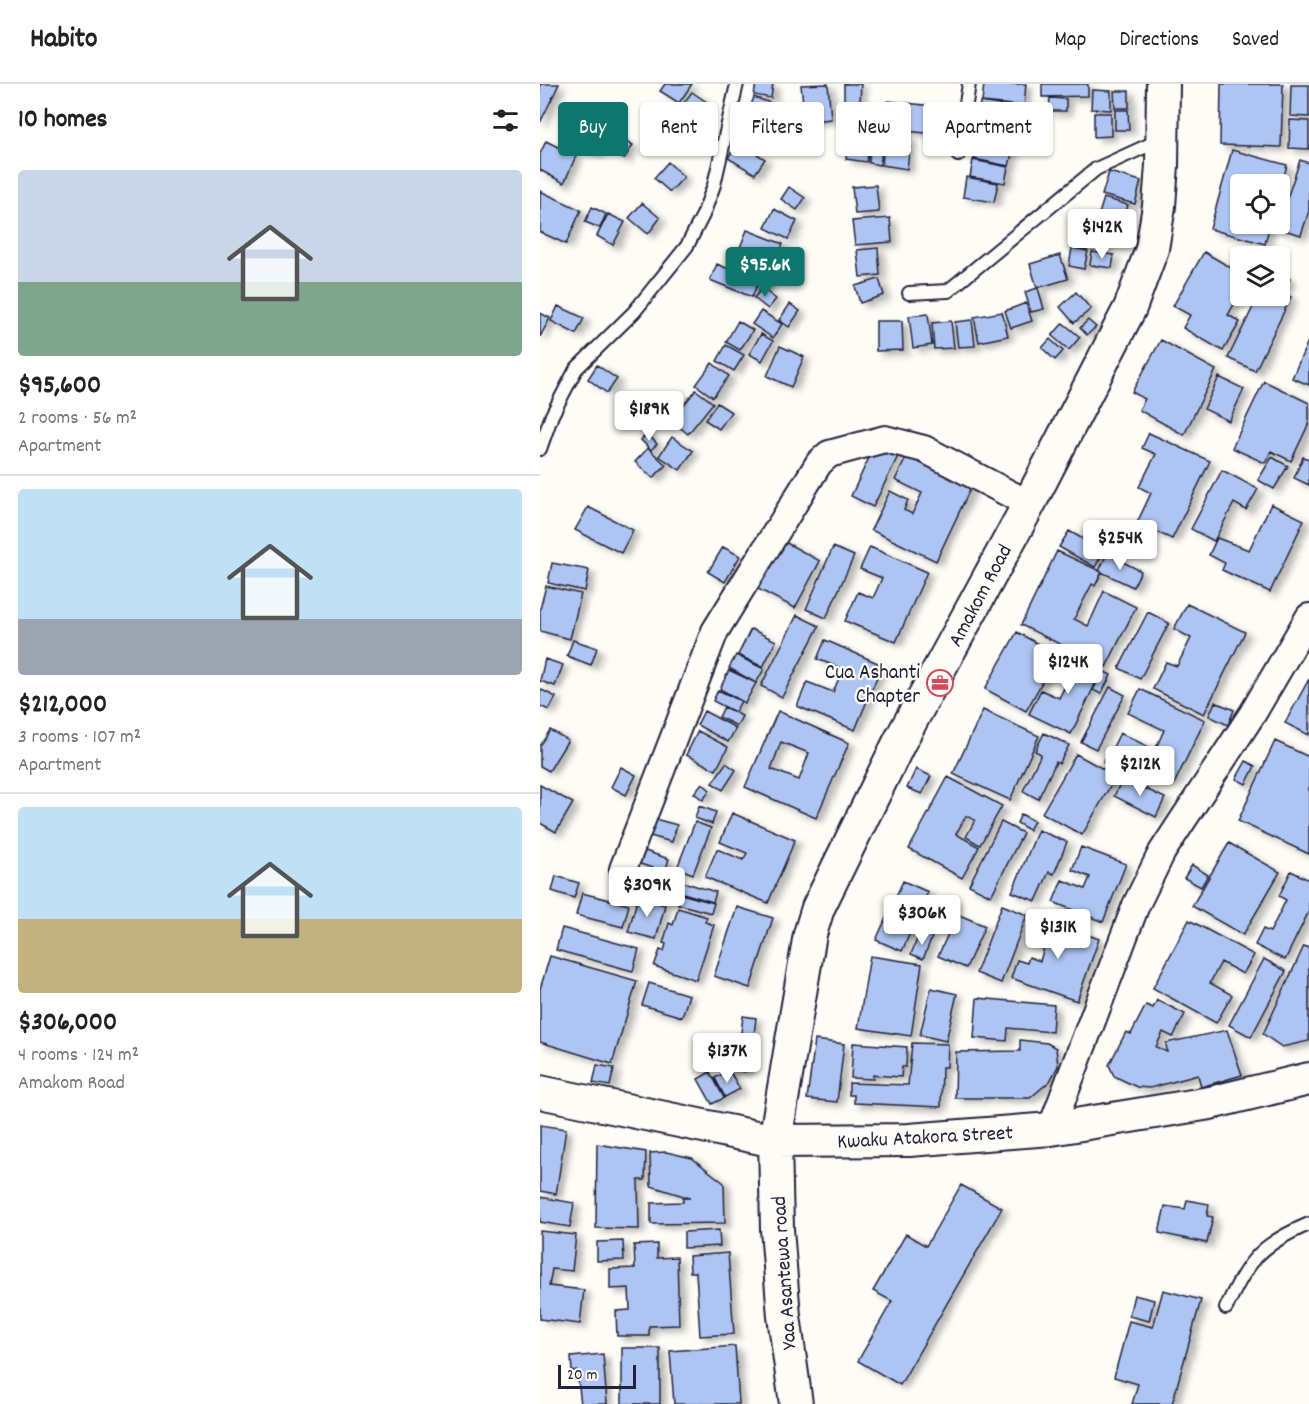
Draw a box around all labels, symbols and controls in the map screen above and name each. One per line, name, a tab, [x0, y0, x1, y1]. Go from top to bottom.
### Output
text: Habito	[30, 21, 98, 61]
text: Map	[1055, 26, 1086, 56]
text: Directions	[1119, 26, 1199, 56]
text: Saved	[1232, 26, 1279, 56]
text: 10 homes	[18, 102, 108, 139]
chip: Buy	[558, 102, 628, 156]
chip: Rent	[640, 102, 718, 156]
chip: Filters	[730, 102, 824, 156]
chip: New	[836, 102, 911, 156]
chip: Apartment	[923, 102, 1053, 156]
icon: filters	[489, 104, 522, 137]
map controls	[1230, 174, 1290, 306]
button: locate	[1230, 174, 1290, 234]
icon: home	[216, 209, 324, 317]
pin: $142K	[1060, 209, 1144, 260]
text: $142K	[1082, 214, 1122, 242]
button: layers	[1230, 246, 1290, 306]
pin: $95.6K	[716, 247, 814, 298]
text: $95.6K	[740, 252, 790, 280]
text: $95,600	[18, 368, 101, 405]
pin: $189K	[607, 391, 691, 442]
text: $189K	[629, 396, 669, 424]
text: 2 rooms · 56 m²	[18, 405, 137, 433]
text: Apartment	[18, 433, 101, 461]
pin: $254K	[1078, 520, 1162, 571]
text: $254K	[1097, 525, 1143, 553]
icon: home	[216, 528, 324, 636]
street label: Amakom Road	[942, 540, 1021, 653]
pin: $124K	[1026, 644, 1110, 695]
text: $124K	[1048, 649, 1088, 677]
place label: Cua Ashanti Chapter	[825, 659, 920, 713]
office icon: Cua Ashanti Chapter	[925, 668, 955, 698]
text: $212,000	[18, 687, 107, 724]
text: 3 rooms · 107 m²	[18, 724, 141, 752]
pin: $212K	[1098, 746, 1182, 797]
text: $212K	[1119, 751, 1161, 779]
text: Apartment	[18, 752, 101, 780]
icon: home	[216, 846, 324, 954]
pin: $309K	[605, 867, 689, 918]
text: $309K	[623, 872, 671, 900]
pin: $306K	[880, 895, 964, 946]
text: $306K	[898, 900, 946, 928]
pin: $131K	[1016, 909, 1100, 960]
text: $131K	[1039, 914, 1077, 942]
text: $306,000	[18, 1005, 117, 1042]
pin: $137K	[685, 1033, 769, 1084]
text: $137K	[707, 1038, 747, 1066]
text: 4 rooms · 124 m²	[18, 1042, 139, 1070]
text: Amakom Road	[18, 1070, 125, 1098]
street label: Kwaku Atakora Street	[836, 1119, 1014, 1159]
street label: Yaa Asantewa road	[766, 1195, 806, 1351]
scale bar	[558, 1362, 636, 1390]
text: 20 m	[567, 1364, 597, 1387]

